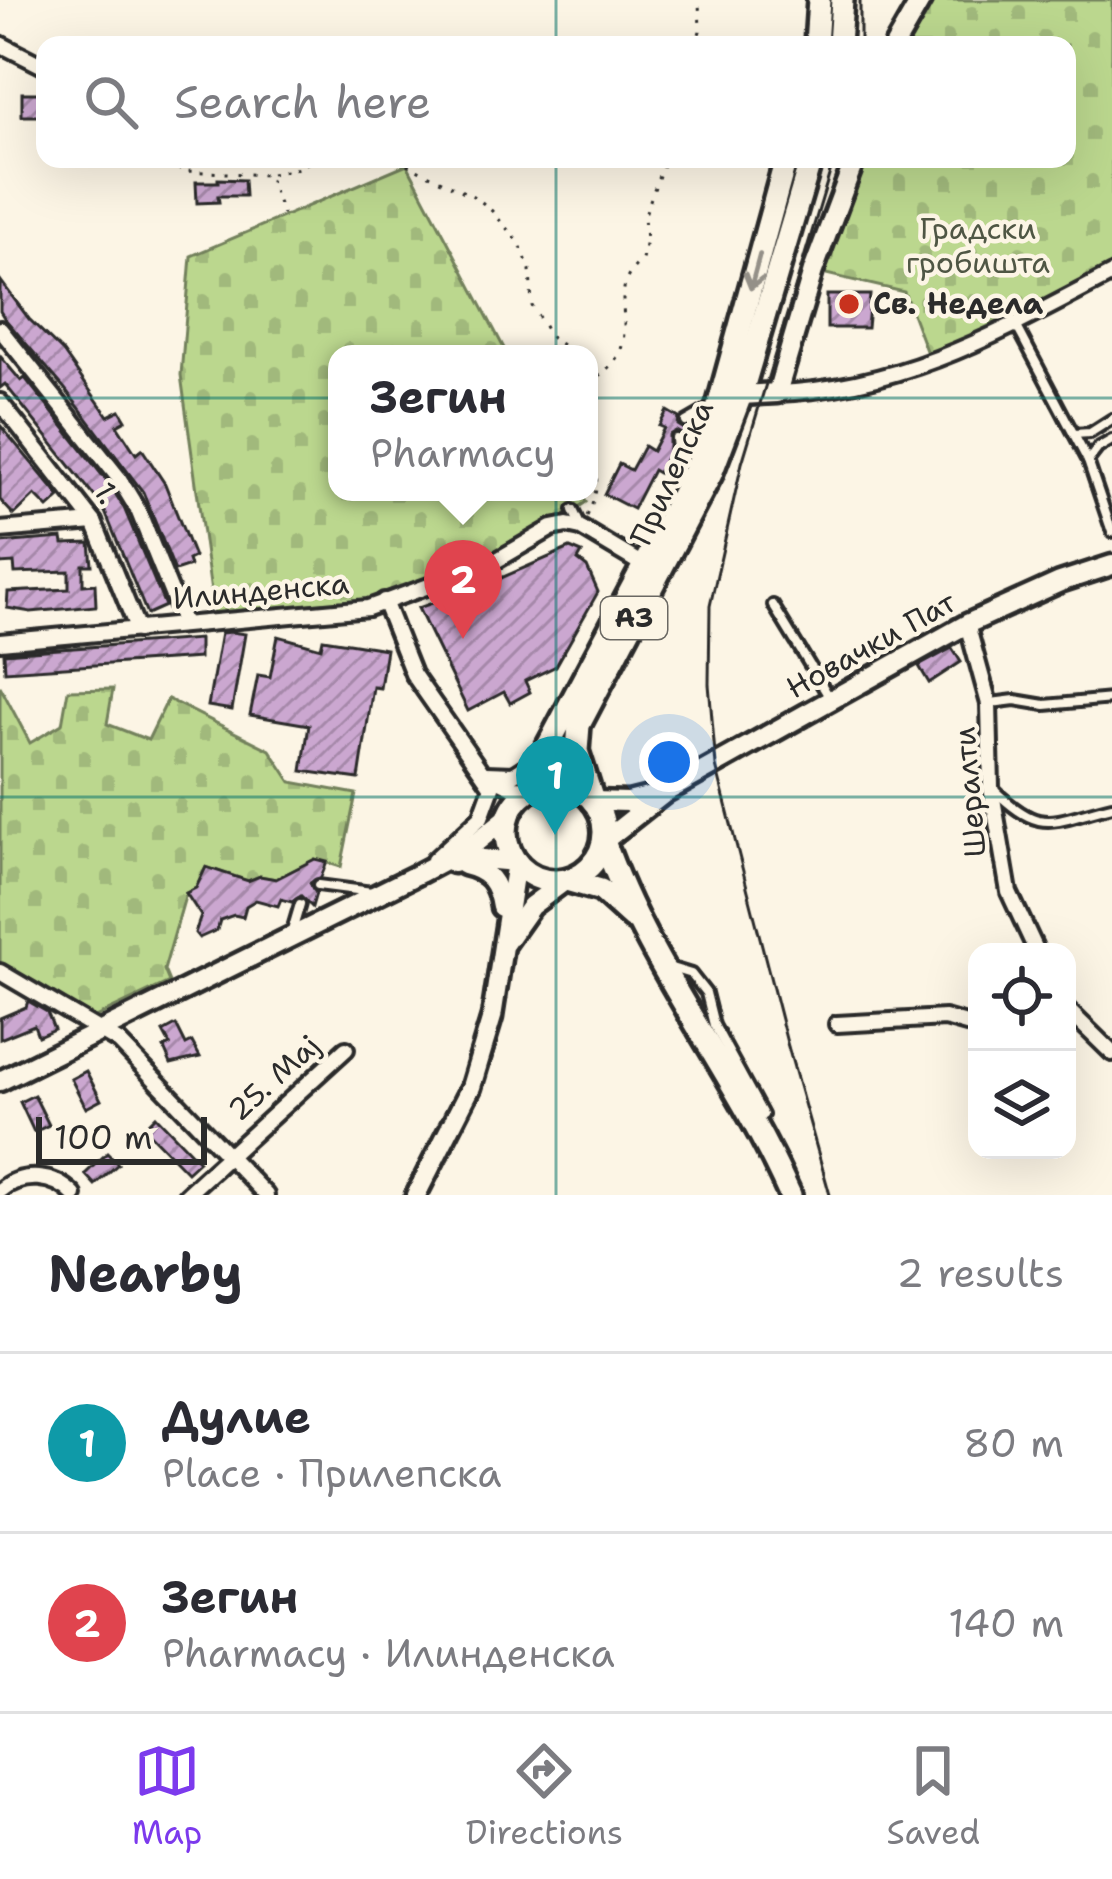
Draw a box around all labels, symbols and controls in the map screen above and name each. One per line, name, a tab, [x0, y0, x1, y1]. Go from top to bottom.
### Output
search box	[36, 36, 1076, 168]
icon: search	[78, 69, 144, 135]
text: Search here	[174, 72, 431, 132]
park label: Градски гробишта	[906, 208, 1050, 283]
one-way arrow	[743, 252, 765, 290]
place label: Св. Недела	[873, 283, 1044, 324]
marker: Св. Недела	[836, 291, 862, 317]
popup	[328, 345, 598, 501]
text: Зегин	[370, 367, 507, 427]
street label: Прилепска	[620, 393, 723, 552]
text: Pharmacy	[370, 427, 556, 479]
street label: 1.	[84, 474, 129, 512]
pin: 2	[424, 540, 502, 639]
street label: Илинденска	[171, 562, 351, 619]
street label: Новачки Пат	[779, 581, 963, 708]
road number: A3	[601, 597, 667, 639]
street label: Шералти	[943, 725, 996, 859]
your location	[639, 732, 699, 792]
pin: 1	[516, 736, 594, 835]
map controls	[968, 943, 1076, 1159]
button: locate	[968, 943, 1076, 1051]
street label: 25. Мај	[219, 1025, 329, 1130]
button: layers	[968, 1051, 1076, 1159]
scale bar	[36, 1111, 207, 1164]
text: 100 m	[54, 1115, 153, 1160]
text: Nearby	[48, 1239, 243, 1307]
text: 2 results	[897, 1247, 1064, 1299]
text: Дулие	[162, 1387, 311, 1447]
text: 1	[78, 1417, 96, 1469]
text: 80 m	[963, 1417, 1064, 1469]
text: Place · Прилепска	[162, 1447, 501, 1499]
text: Зегин	[162, 1567, 298, 1627]
text: 2	[73, 1597, 101, 1649]
text: 140 m	[948, 1597, 1064, 1649]
text: Pharmacy · Илинденска	[162, 1627, 615, 1679]
tab: Map	[132, 1738, 202, 1855]
tab: Directions	[466, 1738, 623, 1855]
tab: Saved	[887, 1738, 980, 1855]

